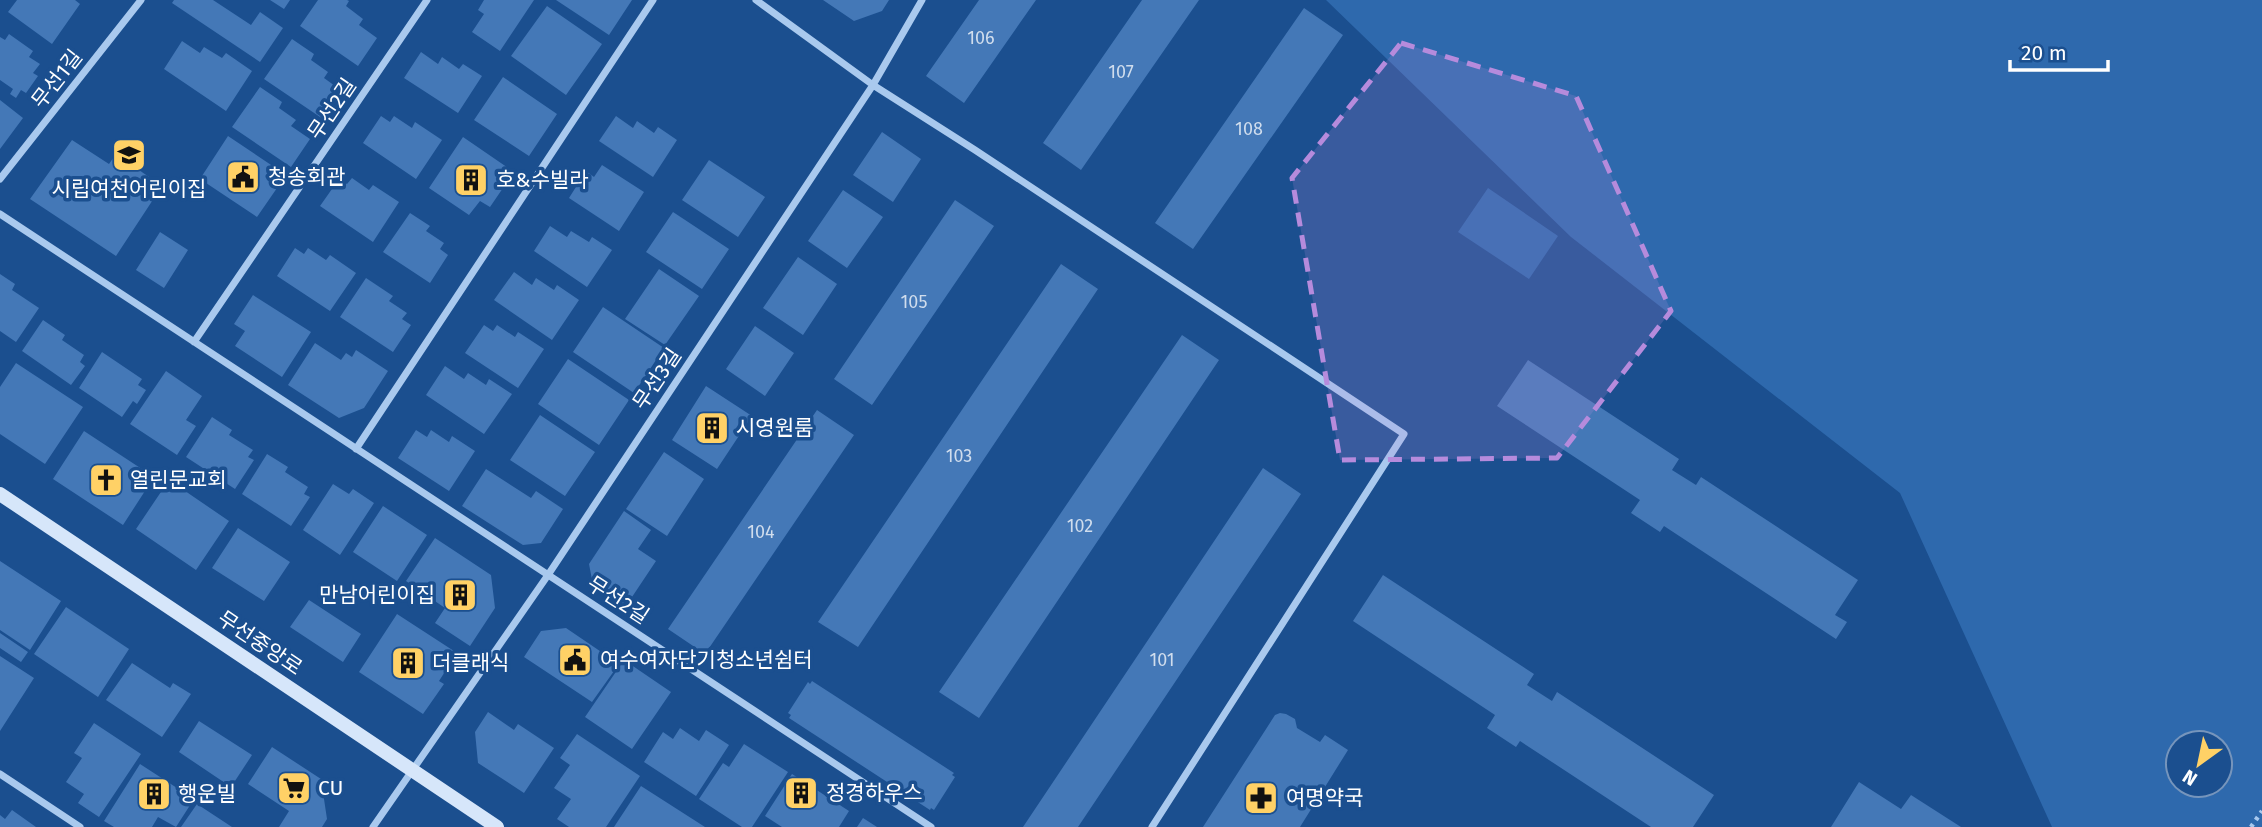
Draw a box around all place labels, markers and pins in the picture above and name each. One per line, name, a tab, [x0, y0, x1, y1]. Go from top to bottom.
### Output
school or university icon: 시립여천어린이집	[110, 136, 148, 174]
public building icon: 청송회관	[224, 158, 262, 196]
building icon: 호&수빌라	[452, 161, 490, 199]
place label: 청송회관	[268, 164, 345, 190]
place label: 호&수빌라	[496, 167, 589, 193]
place label: 시립여천어린이집	[52, 176, 206, 202]
building icon: 시영원룸	[693, 409, 731, 447]
place label: 시영원룸	[736, 415, 813, 441]
church icon: 열린문교회	[87, 461, 125, 499]
place label: 열린문교회	[130, 467, 227, 493]
building icon: 만남어린이집	[441, 576, 479, 614]
place label: 만남어린이집	[319, 582, 435, 608]
public building icon: 여수여자단기청소년쉼터	[556, 641, 594, 679]
building icon: 더클래식	[389, 644, 427, 682]
place label: 여수여자단기청소년쉼터	[600, 647, 813, 673]
place label: 더클래식	[432, 650, 509, 676]
supermarket icon: CU	[275, 769, 313, 807]
building icon: 정경하우스	[782, 774, 820, 812]
building icon: 행운빌	[135, 775, 173, 813]
place label: CU	[318, 775, 343, 801]
pharmacy icon: 여명약국	[1242, 779, 1280, 817]
place label: 정경하우스	[826, 780, 923, 806]
place label: 행운빌	[178, 781, 236, 807]
place label: 여명약국	[1286, 785, 1363, 811]

